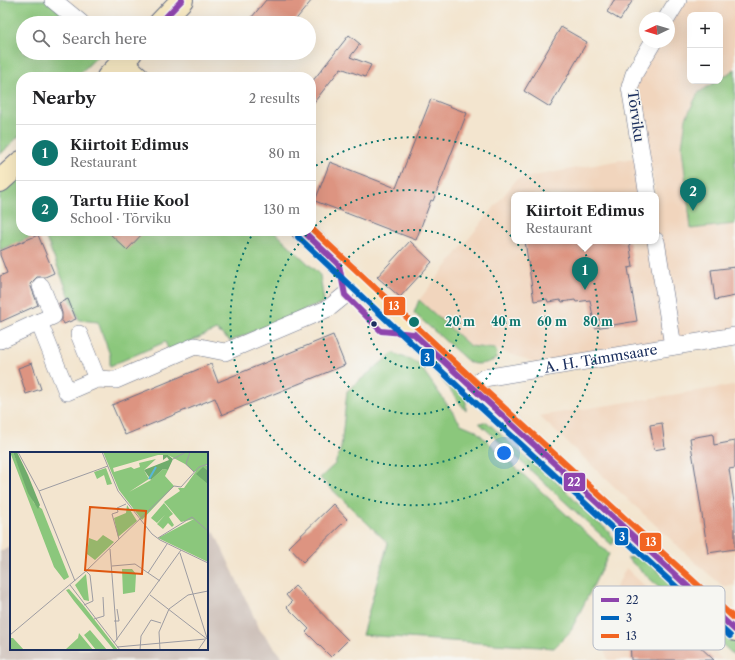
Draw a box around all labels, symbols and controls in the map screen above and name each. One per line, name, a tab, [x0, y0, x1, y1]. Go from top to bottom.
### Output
north arrow	[639, 12, 675, 48]
map controls	[687, 12, 723, 84]
button: +	[687, 12, 723, 48]
search box	[16, 16, 316, 60]
icon: search	[30, 27, 52, 49]
text: Search here	[62, 29, 147, 48]
button: −	[687, 48, 723, 84]
text: Nearby	[32, 88, 96, 108]
street label: Tõrviku	[623, 89, 649, 143]
text: 2 results	[249, 90, 300, 106]
text: Kiirtoit Edimus	[70, 135, 189, 154]
text: 1	[42, 145, 48, 161]
text: 80 m	[268, 145, 300, 161]
text: Restaurant	[70, 154, 137, 170]
pin: 2	[680, 178, 706, 211]
text: Tartu Hiie Kool	[70, 191, 189, 210]
popup	[511, 192, 659, 244]
text: 2	[41, 201, 49, 217]
text: 130 m	[264, 201, 300, 217]
text: Kiirtoit Edimus	[526, 201, 644, 220]
text: School · Tõrviku	[70, 210, 171, 226]
text: Restaurant	[526, 220, 592, 236]
pin: 1	[572, 257, 598, 290]
line badge: 13	[383, 296, 406, 316]
text: 13	[388, 299, 400, 313]
text: 20 m	[445, 314, 475, 329]
text: 40 m	[491, 314, 521, 329]
text: 60 m	[537, 314, 567, 329]
text: 80 m	[583, 314, 613, 329]
centre of rings	[407, 315, 421, 329]
unlabelled marker	[369, 319, 379, 329]
street label: A. H. Tammsaare	[542, 340, 659, 377]
line badge: 3	[420, 348, 435, 367]
text: 3	[424, 351, 430, 365]
your location	[494, 443, 514, 463]
inset map	[10, 452, 208, 650]
line badge: 22	[563, 472, 586, 492]
text: 22	[568, 475, 581, 489]
line badge: 3	[614, 527, 629, 546]
text: 3	[619, 530, 625, 544]
line badge: 13	[639, 532, 662, 552]
text: 13	[645, 535, 657, 549]
legend	[593, 586, 725, 650]
text: 22	[626, 593, 639, 607]
text: 3	[626, 611, 632, 625]
text: 13	[626, 629, 637, 643]

